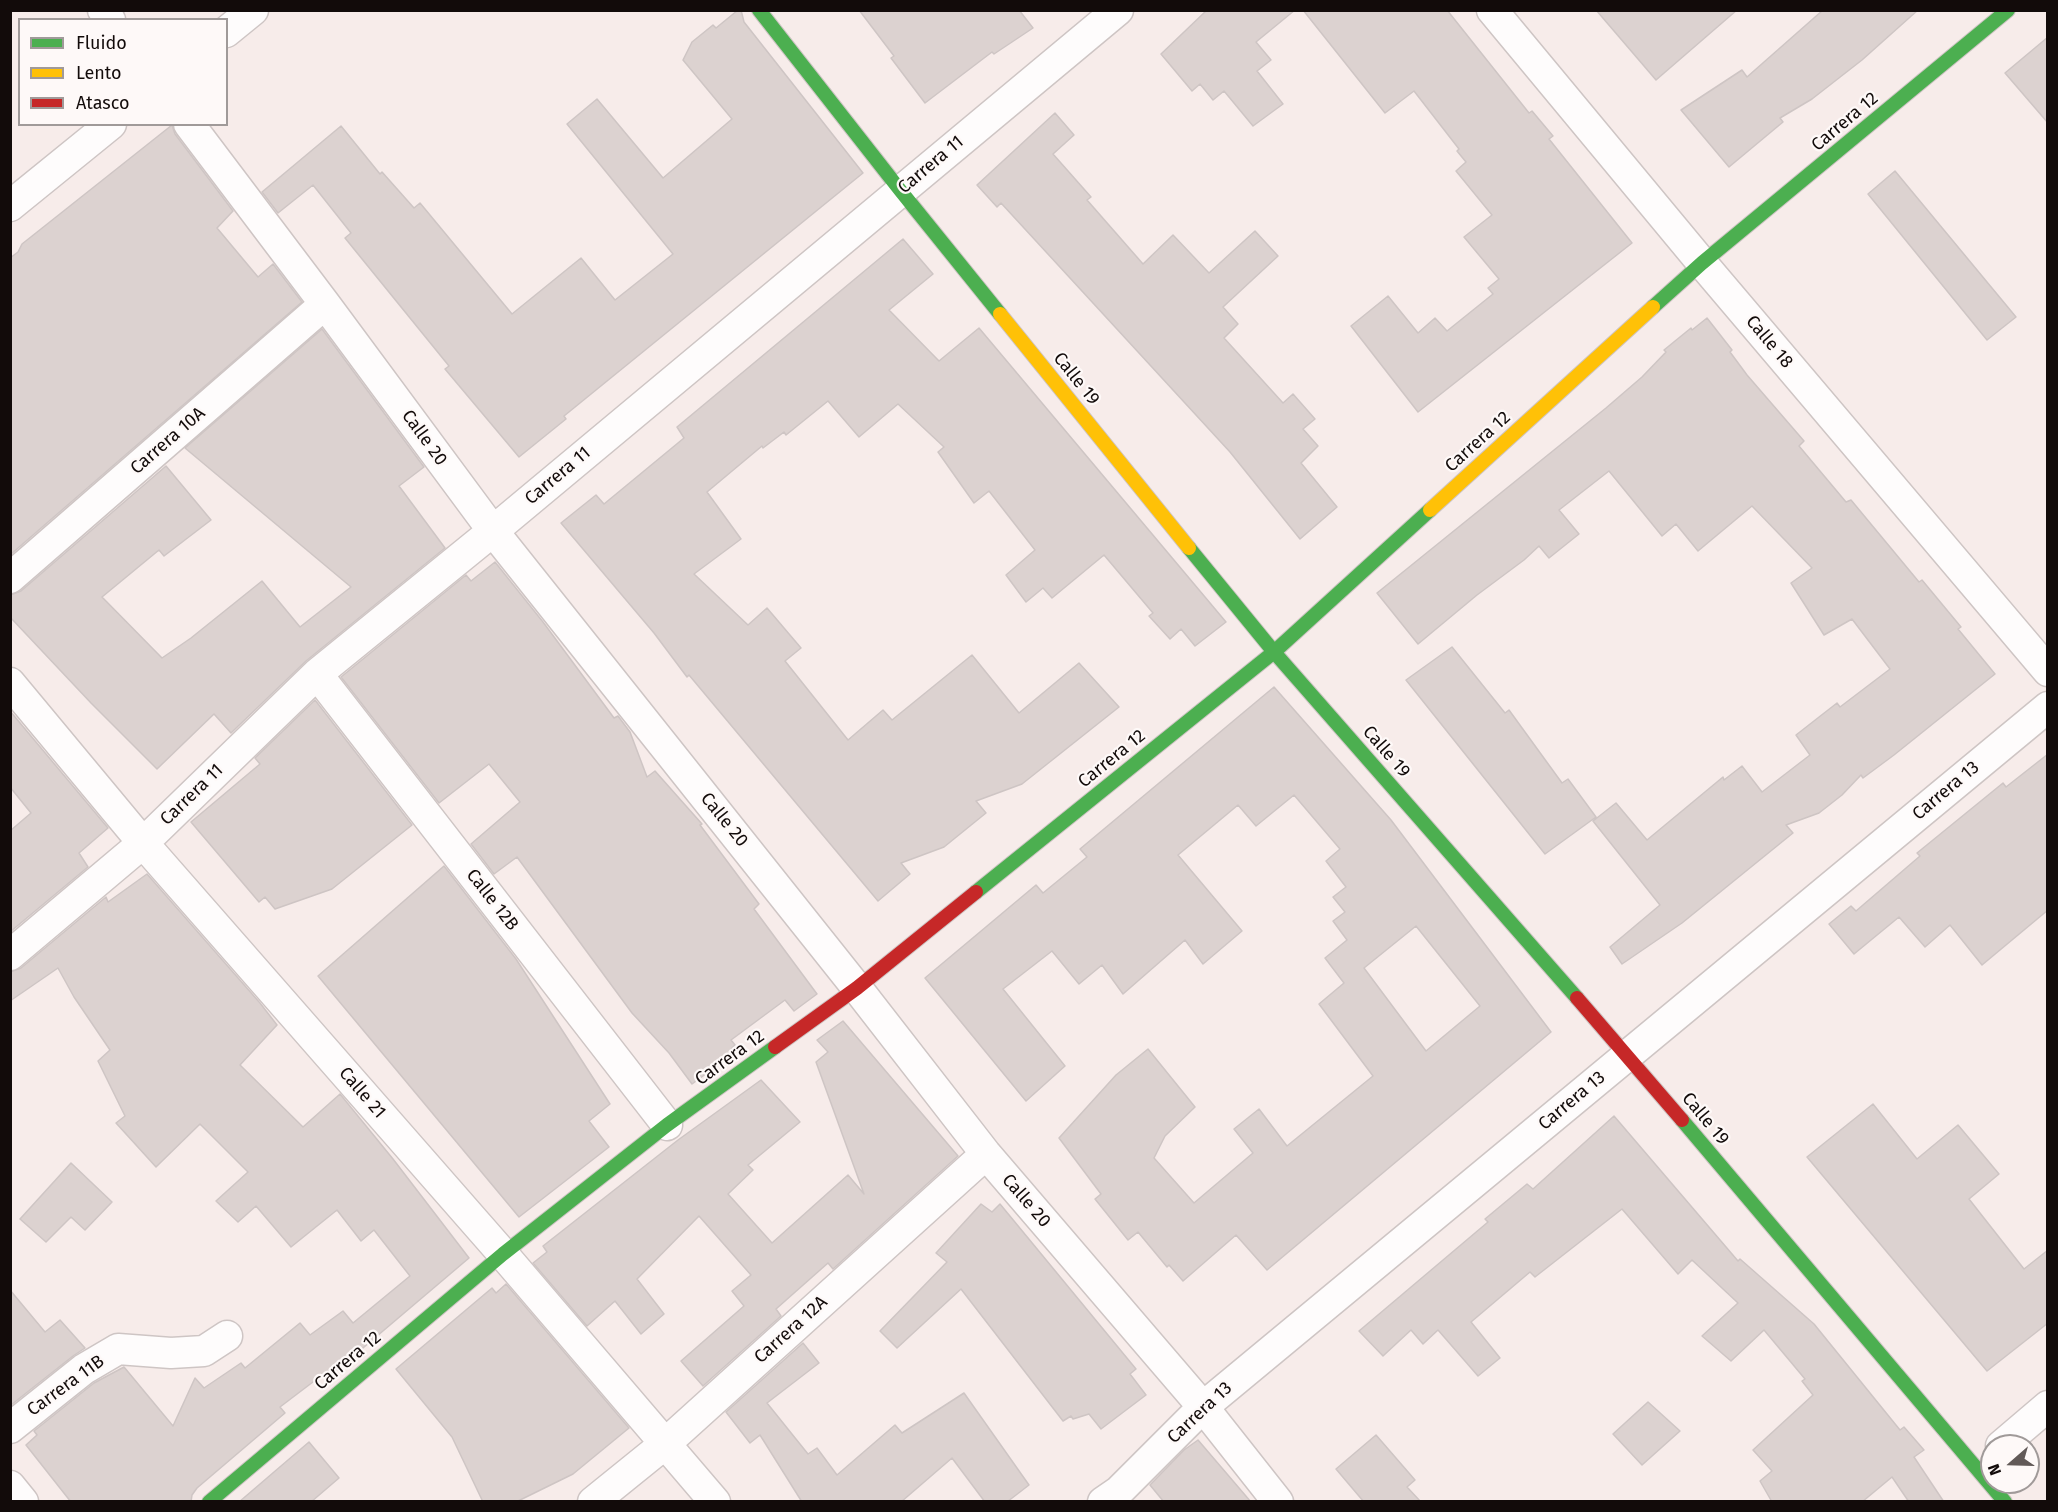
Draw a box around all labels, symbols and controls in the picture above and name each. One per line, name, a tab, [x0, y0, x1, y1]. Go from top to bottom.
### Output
legend	[18, 18, 228, 126]
text: Fluido	[76, 32, 127, 54]
text: Lento	[76, 62, 122, 84]
street label: Carrera 12	[1807, 88, 1883, 156]
text: Atasco	[76, 92, 129, 114]
street label: Carrera 11	[894, 131, 968, 199]
street label: Calle 18	[1741, 311, 1797, 373]
street label: Calle 19	[1048, 348, 1104, 410]
street label: Carrera 10A	[126, 403, 210, 479]
street label: Calle 20	[397, 406, 451, 470]
street label: Carrera 12	[1441, 407, 1515, 477]
street label: Carrera 11	[521, 442, 595, 510]
street label: Calle 19	[1358, 722, 1414, 782]
street label: Carrera 12	[1074, 725, 1150, 793]
street label: Carrera 13	[1908, 757, 1984, 825]
street label: Carrera 11	[156, 760, 228, 830]
street label: Calle 20	[696, 789, 752, 851]
street label: Calle 12B	[461, 865, 523, 935]
street label: Carrera 12	[691, 1026, 769, 1090]
street label: Calle 21	[334, 1063, 390, 1123]
street label: Carrera 13	[1534, 1067, 1610, 1135]
street label: Calle 19	[1677, 1088, 1733, 1150]
street label: Calle 20	[997, 1170, 1055, 1232]
street label: Carrera 12A	[750, 1292, 832, 1368]
street label: Carrera 12	[310, 1327, 386, 1395]
street label: Carrera 11B	[23, 1351, 109, 1421]
street label: Carrera 13	[1163, 1378, 1237, 1448]
north arrow	[1980, 1434, 2040, 1494]
text: N	[1984, 1461, 2005, 1478]

